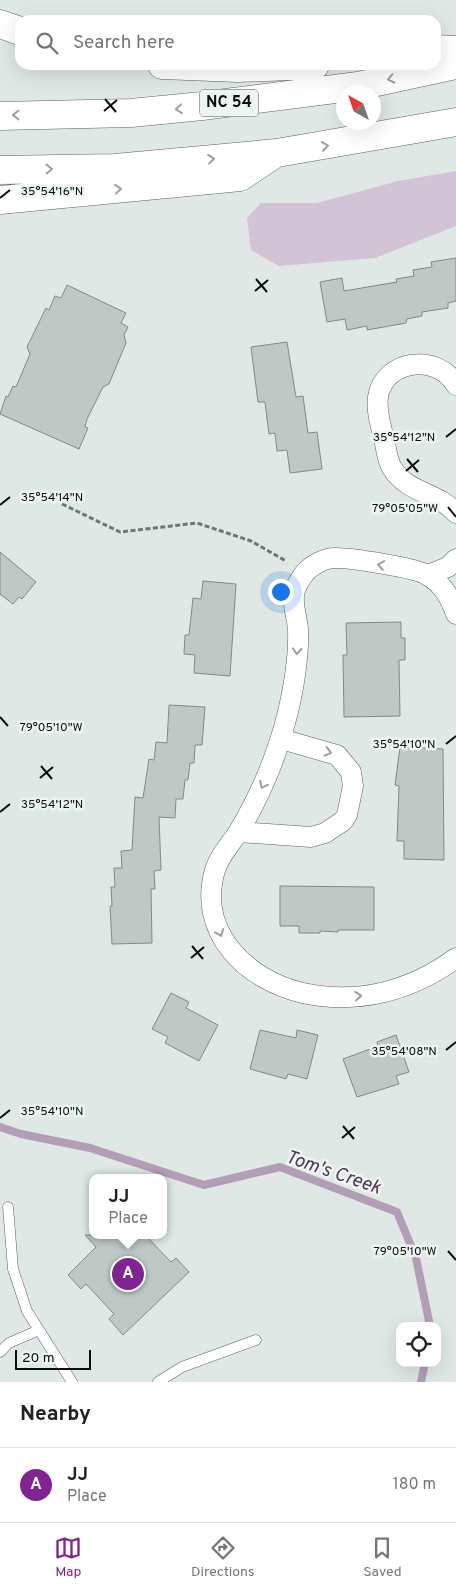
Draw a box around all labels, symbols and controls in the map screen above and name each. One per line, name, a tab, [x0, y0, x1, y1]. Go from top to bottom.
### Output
search box	[15, 15, 441, 70]
icon: search	[33, 29, 61, 57]
text: Search here	[73, 31, 175, 55]
one-way arrow	[387, 73, 396, 84]
north arrow	[336, 85, 381, 130]
road number: NC 54	[200, 90, 258, 116]
one-way arrow	[174, 103, 182, 114]
one-way arrow	[12, 110, 20, 120]
one-way arrow	[321, 141, 329, 151]
one-way arrow	[207, 154, 215, 165]
one-way arrow	[45, 164, 53, 174]
text: 35°54'16"N	[21, 184, 83, 200]
one-way arrow	[115, 184, 123, 195]
text: 35°54'12"N	[373, 430, 435, 446]
text: 35°54'14"N	[21, 490, 83, 506]
text: 79°05'05"W	[372, 501, 438, 517]
one-way arrow	[377, 560, 386, 570]
your location	[268, 579, 294, 605]
one-way arrow	[291, 647, 302, 655]
text: 79°05'10"W	[19, 720, 83, 736]
text: 35°54'10"N	[373, 737, 435, 753]
one-way arrow	[324, 746, 332, 757]
one-way arrow	[259, 779, 269, 788]
text: 35°54'12"N	[21, 797, 83, 813]
one-way arrow	[214, 928, 224, 937]
one-way arrow	[354, 991, 362, 1002]
text: 35°54'08"N	[371, 1044, 437, 1060]
text: 35°54'10"N	[21, 1104, 83, 1120]
water label: Tom's Creek	[282, 1146, 384, 1201]
popup	[89, 1174, 167, 1239]
text: JJ	[108, 1185, 129, 1209]
text: Place	[108, 1209, 148, 1229]
text: 79°05'10"W	[373, 1244, 437, 1260]
pin: A	[112, 1255, 144, 1293]
map controls	[396, 1322, 441, 1367]
button: locate	[396, 1322, 441, 1367]
scale bar	[15, 1347, 91, 1370]
text: 20 m	[22, 1350, 55, 1367]
text: Nearby	[20, 1401, 91, 1428]
text: JJ	[67, 1463, 88, 1487]
text: A	[30, 1475, 42, 1495]
text: 180 m	[393, 1475, 436, 1495]
text: Place	[67, 1487, 107, 1507]
tab: Map	[54, 1534, 82, 1581]
tab: Directions	[191, 1534, 255, 1581]
tab: Saved	[363, 1534, 402, 1581]

